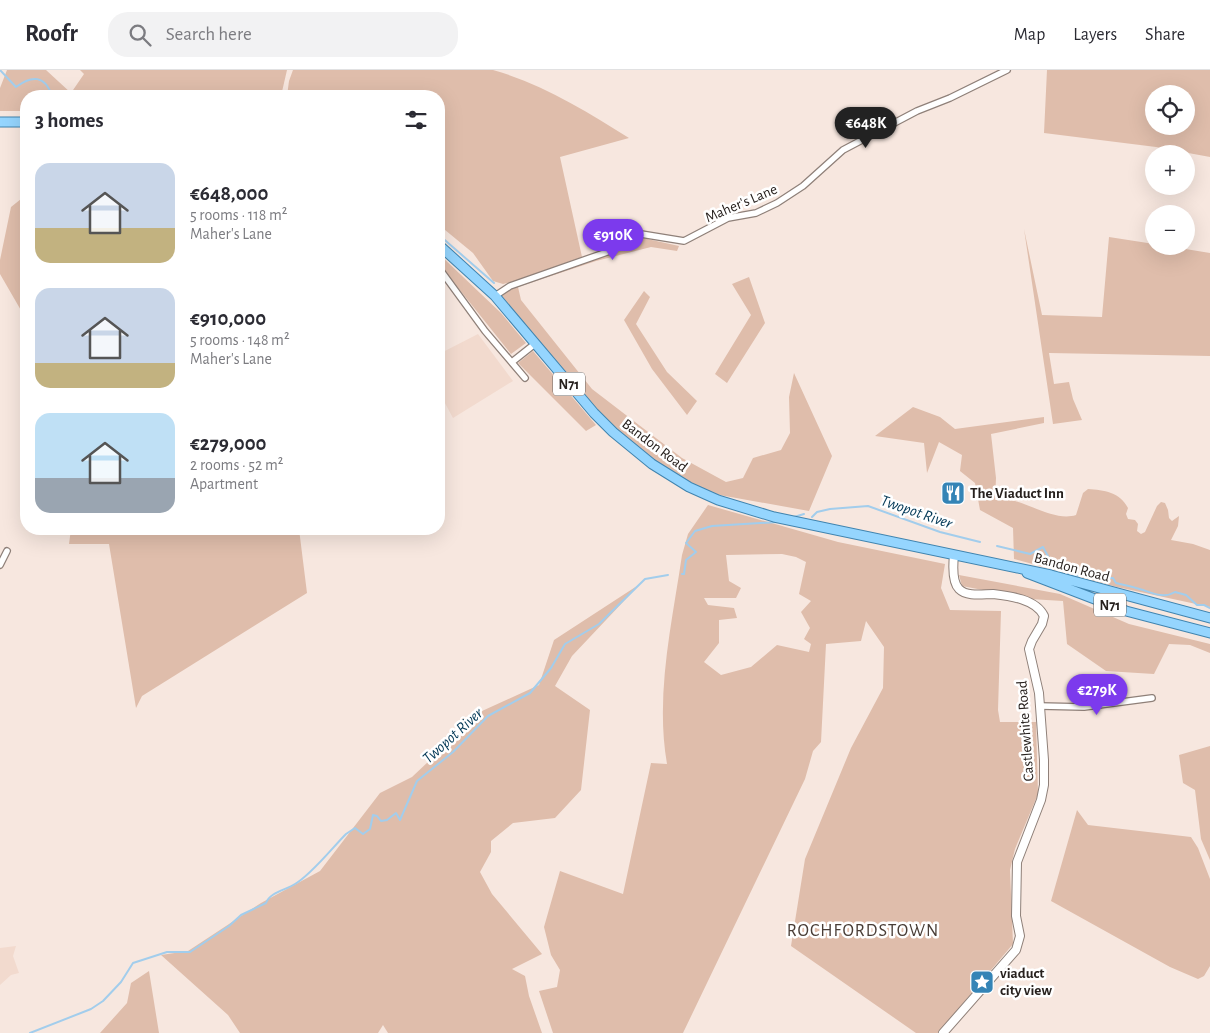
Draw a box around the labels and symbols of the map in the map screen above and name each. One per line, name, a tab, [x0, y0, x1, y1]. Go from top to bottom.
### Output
pin: €648K	[831, 106, 901, 149]
street label: Maher's Lane	[703, 182, 779, 225]
pin: €910K	[578, 218, 648, 261]
road number: N71	[553, 372, 585, 396]
street label: Bandon Road	[619, 416, 690, 475]
restaurant icon: The Viaduct Inn	[940, 480, 966, 506]
place label: The Viaduct Inn	[970, 486, 1064, 501]
water label: Twopot River	[879, 492, 955, 533]
street label: Bandon Road	[1032, 550, 1112, 585]
road number: N71	[1094, 594, 1126, 616]
pin: €279K	[1062, 674, 1132, 716]
street label: Castlewhite Road	[1014, 680, 1037, 782]
water label: Twopot River	[420, 704, 487, 767]
district label: ROCHFORDSTOWN	[787, 922, 939, 940]
place label: viaduct city view	[1000, 966, 1052, 998]
place icon: viaduct city view	[969, 969, 995, 995]

